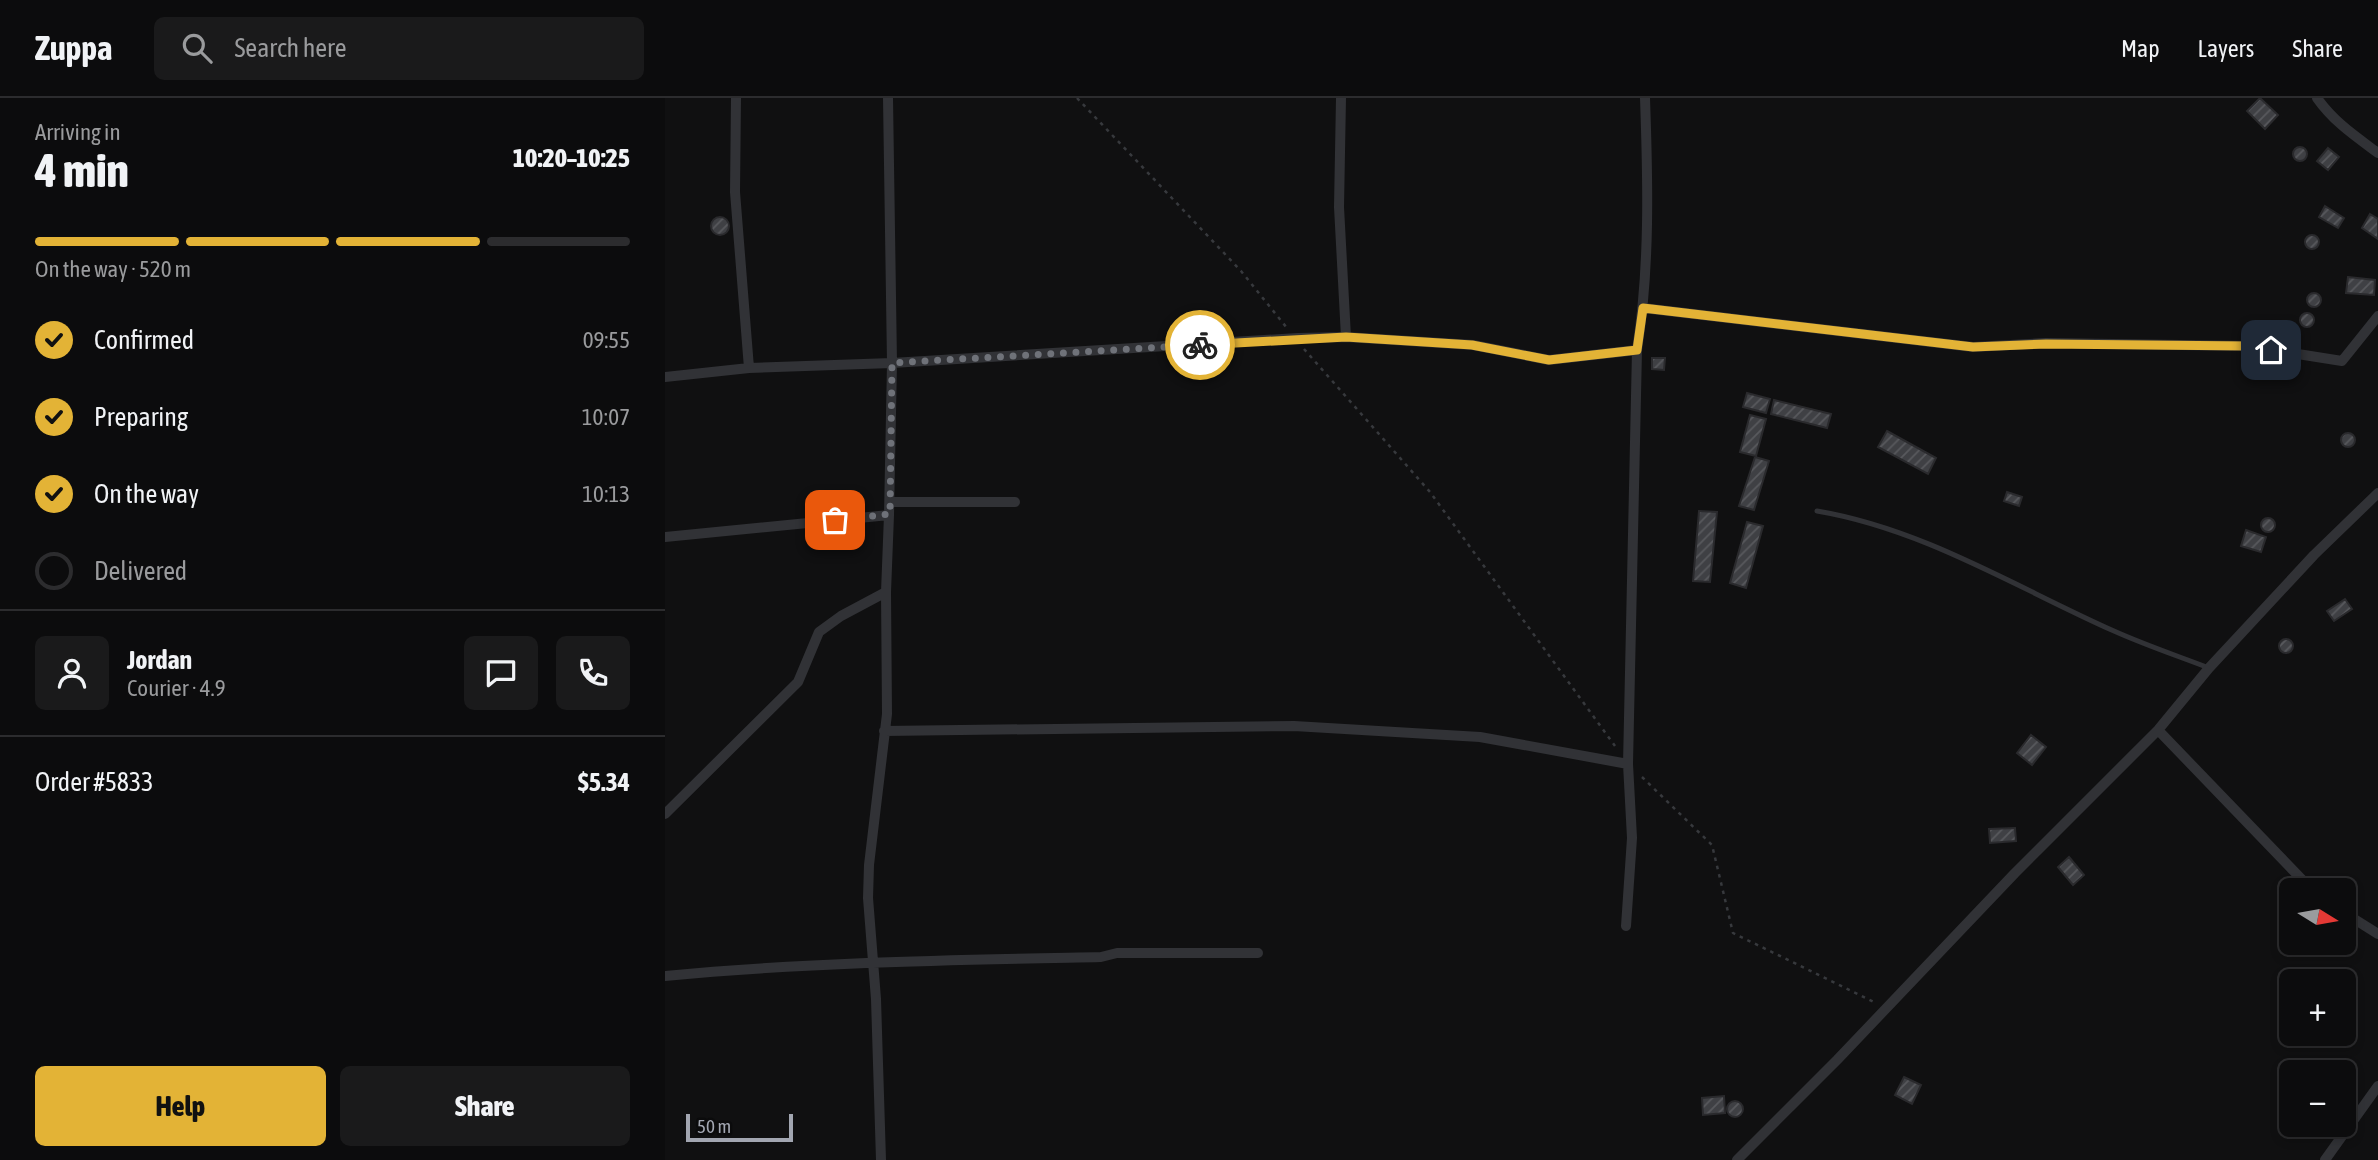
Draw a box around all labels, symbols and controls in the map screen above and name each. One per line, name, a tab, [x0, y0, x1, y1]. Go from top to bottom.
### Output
search box	[154, 17, 644, 80]
text: Zuppa	[35, 29, 112, 67]
icon: search	[178, 29, 216, 67]
text: Search here	[234, 33, 347, 63]
text: Map	[2121, 35, 2160, 62]
text: Layers	[2198, 35, 2254, 62]
text: Share	[2292, 35, 2343, 62]
text: Arriving in	[35, 119, 121, 145]
text: 10:20–10:25	[513, 143, 630, 173]
text: 4 min	[35, 144, 129, 197]
text: On the way · 520 m	[35, 256, 191, 282]
courier	[1165, 310, 1235, 380]
pin	[2241, 320, 2301, 380]
icon: check	[35, 321, 73, 359]
text: Confirmed	[94, 325, 194, 355]
icon: bike	[1181, 326, 1219, 364]
text: 09:55	[583, 327, 630, 353]
icon: home	[2252, 331, 2290, 369]
icon: check	[35, 398, 73, 436]
text: Preparing	[94, 402, 188, 432]
text: 10:07	[582, 404, 630, 430]
icon: check	[35, 475, 73, 513]
text: On the way	[94, 479, 199, 509]
text: 10:13	[582, 481, 630, 507]
pin	[805, 490, 865, 550]
icon: bag	[816, 501, 854, 539]
text: Delivered	[94, 556, 187, 586]
button: person	[35, 636, 109, 710]
button: chat	[464, 636, 538, 710]
button: phone	[556, 636, 630, 710]
text: Jordan	[127, 645, 192, 675]
text: Courier · 4.9	[127, 675, 226, 701]
text: Order #5833	[35, 767, 154, 797]
text: $5.34	[578, 767, 630, 797]
north arrow	[2279, 878, 2355, 956]
map controls	[2279, 878, 2356, 1137]
button: +	[2279, 969, 2356, 1046]
button: −	[2279, 1060, 2356, 1137]
button: Help	[35, 1066, 326, 1146]
button: Share	[340, 1066, 630, 1146]
scale bar	[686, 1111, 793, 1143]
text: 50 m	[697, 1115, 731, 1137]

